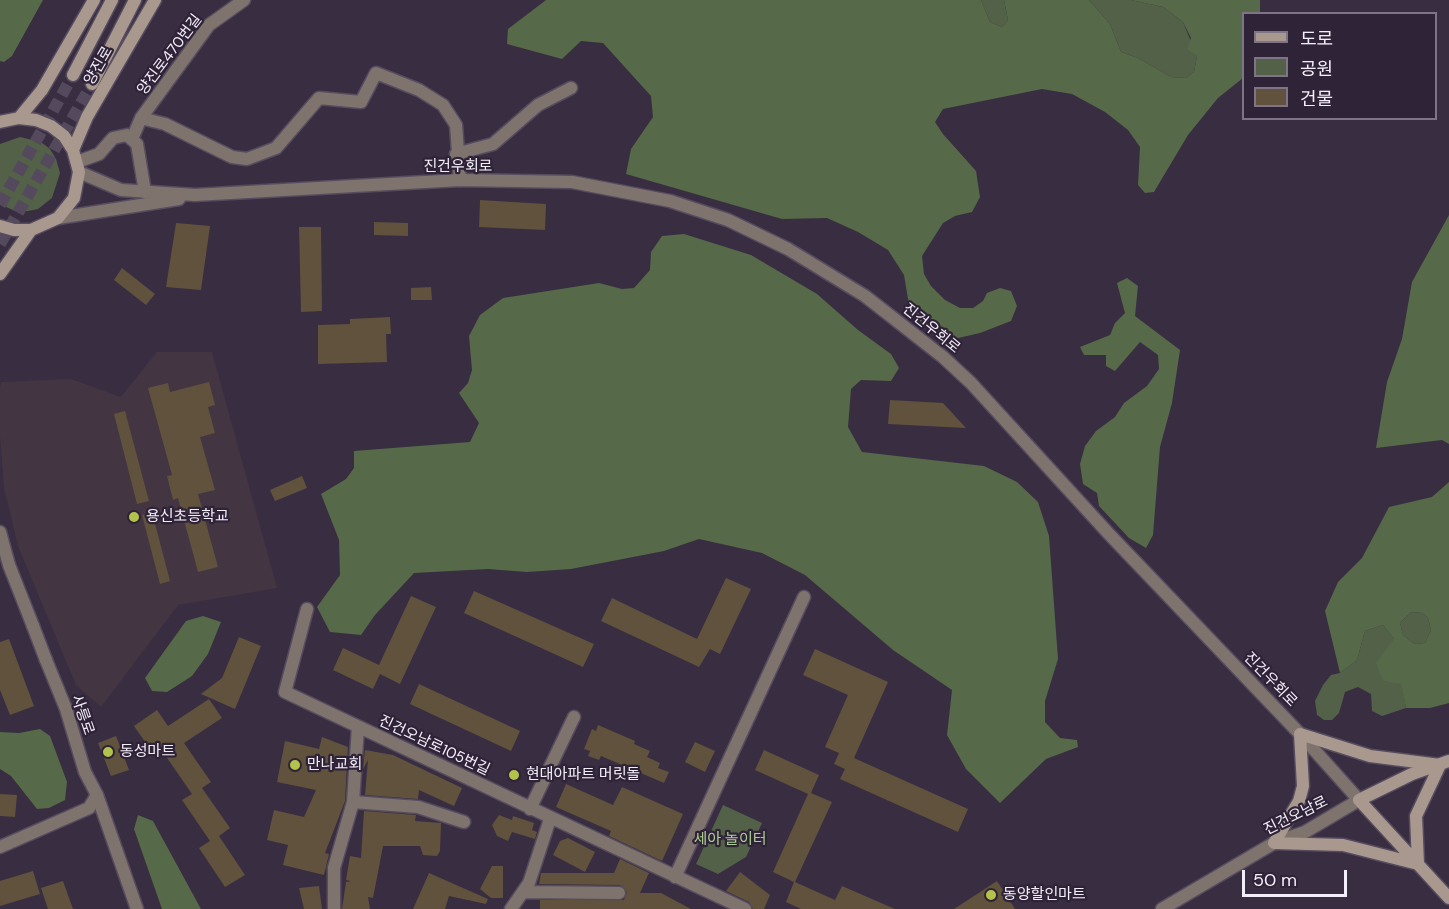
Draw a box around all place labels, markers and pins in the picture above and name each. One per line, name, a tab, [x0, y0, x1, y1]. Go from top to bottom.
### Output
place label: 용신초등학교	[146, 508, 229, 526]
marker: 용신초등학교	[127, 510, 141, 524]
place label: 동성마트	[120, 743, 175, 761]
marker: 동성마트	[101, 745, 115, 759]
place label: 만나교회	[307, 756, 362, 774]
marker: 만나교회	[288, 758, 302, 772]
place label: 현대아파트 머릿돌	[526, 766, 640, 784]
marker: 현대아파트 머릿돌	[507, 768, 521, 782]
place label: 동양할인마트	[1003, 886, 1086, 904]
marker: 동양할인마트	[984, 888, 998, 902]

